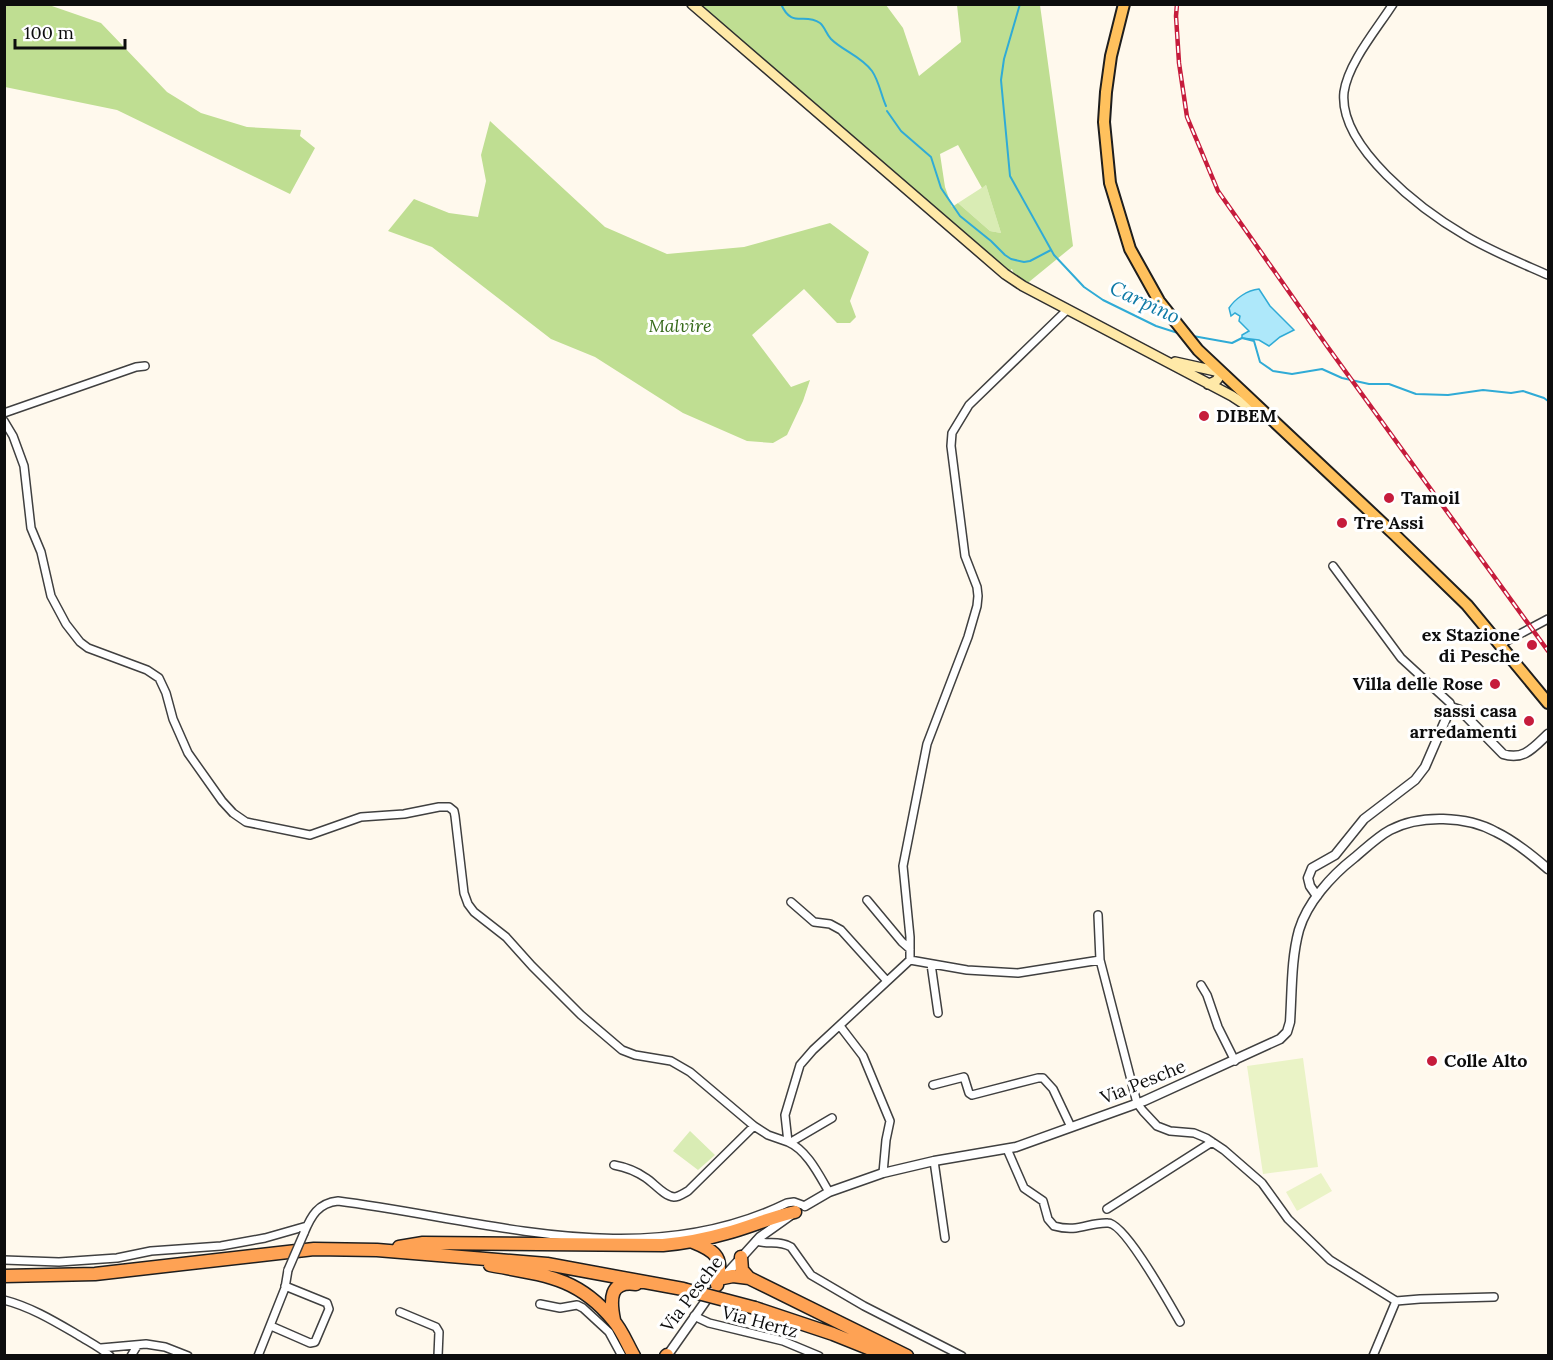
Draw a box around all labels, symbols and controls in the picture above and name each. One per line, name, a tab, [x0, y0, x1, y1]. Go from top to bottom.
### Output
scale bar	[15, 12, 124, 50]
text: 100 m	[24, 21, 74, 44]
water label: Carpino	[1106, 274, 1184, 329]
park label: Malvire	[648, 314, 712, 337]
place label: DIBEM	[1216, 404, 1277, 427]
marker: DIBEM	[1197, 409, 1211, 423]
place label: Tamoil	[1401, 486, 1460, 509]
marker: Tamoil	[1382, 491, 1396, 505]
place label: Tre Assi	[1354, 511, 1424, 534]
marker: Tre Assi	[1335, 516, 1349, 530]
place label: ex Stazione di Pesche	[1422, 623, 1520, 667]
marker: ex Stazione di Pesche	[1525, 638, 1539, 652]
place label: Villa delle Rose	[1353, 672, 1483, 695]
marker: Villa delle Rose	[1488, 677, 1502, 691]
place label: sassi casa arredamenti	[1410, 699, 1518, 743]
marker: sassi casa arredamenti	[1522, 714, 1536, 728]
place label: Colle Alto	[1444, 1049, 1527, 1072]
street label: Via Pesche	[1096, 1054, 1189, 1109]
marker: Colle Alto	[1425, 1054, 1439, 1068]
street label: Via Pesche	[655, 1251, 728, 1337]
street label: Via Hertz	[718, 1300, 801, 1343]

